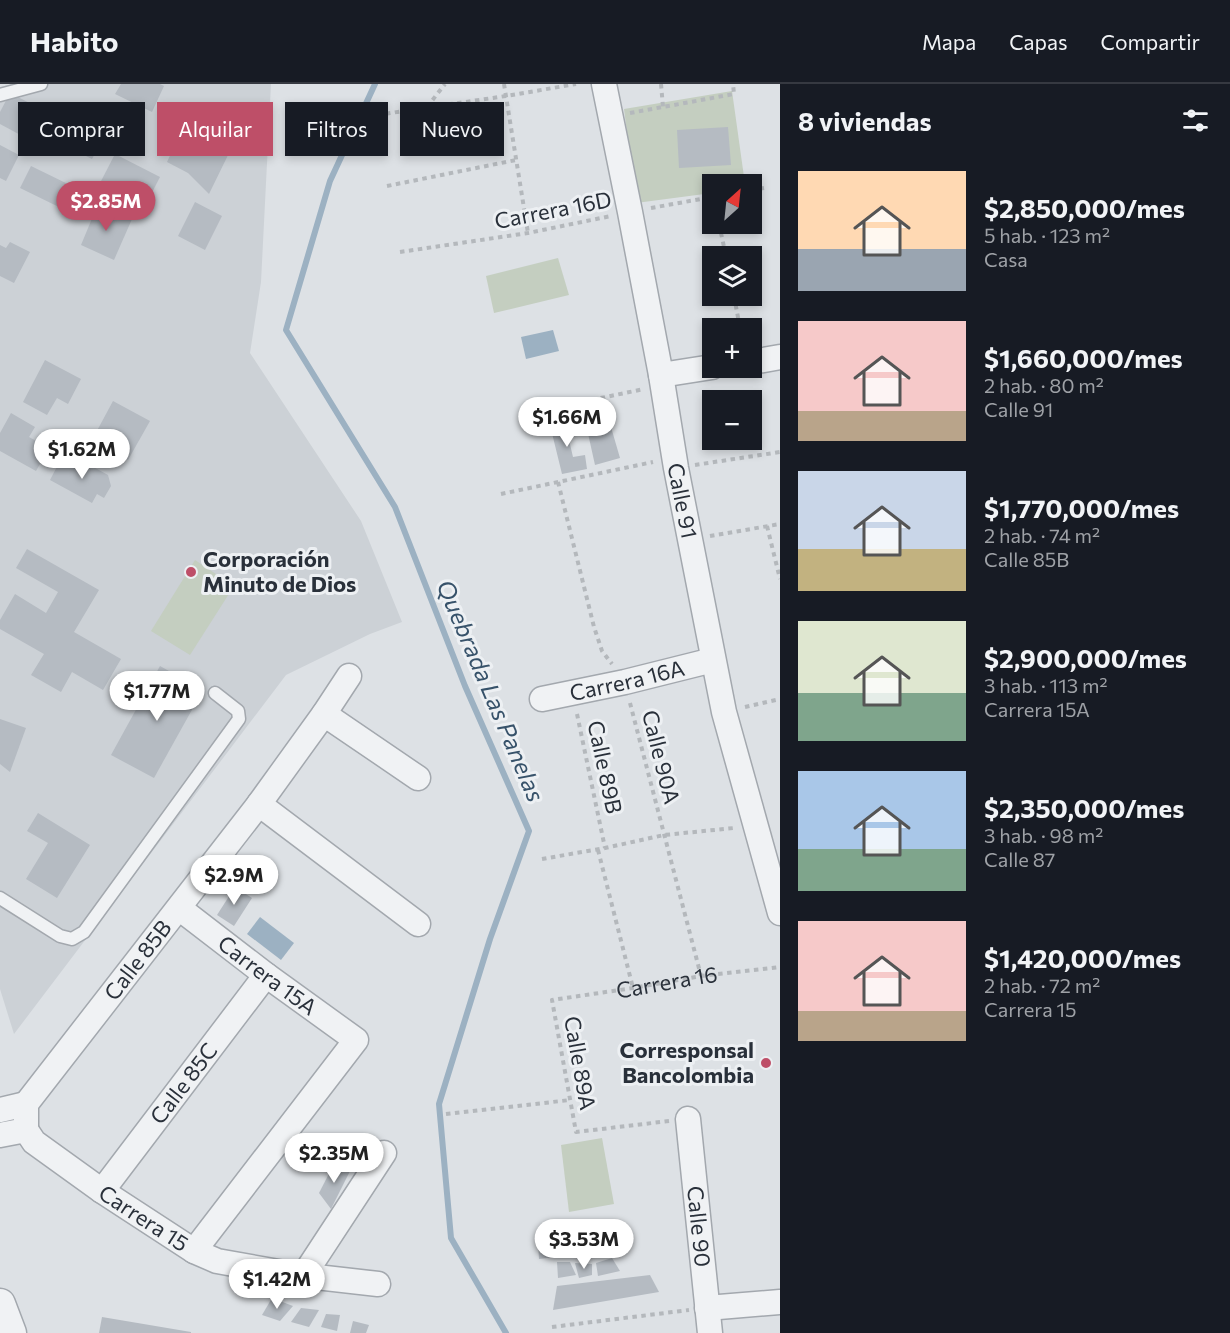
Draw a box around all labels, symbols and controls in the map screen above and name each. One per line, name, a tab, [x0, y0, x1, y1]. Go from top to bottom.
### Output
text: Habito	[30, 24, 119, 58]
text: Mapa	[922, 29, 976, 54]
text: Capas	[1009, 29, 1068, 54]
text: Compartir	[1101, 29, 1200, 54]
chip: Comprar	[18, 102, 145, 156]
chip: Alquilar	[157, 102, 273, 156]
chip: Filtros	[285, 102, 388, 156]
chip: Nuevo	[400, 102, 504, 156]
icon: filters	[1179, 104, 1212, 137]
text: 8 viviendas	[798, 105, 932, 136]
north arrow	[702, 174, 762, 234]
map controls	[702, 174, 762, 450]
pin: $2.85M	[57, 181, 155, 232]
street label: Carrera 16D	[492, 185, 614, 234]
text: $2.85M	[70, 188, 142, 212]
text: $2,850,000/mes	[984, 192, 1185, 223]
icon: home	[846, 195, 918, 267]
text: 5 hab. · 123 m²	[984, 223, 1110, 247]
button: layers	[702, 246, 762, 306]
text: Casa	[984, 247, 1028, 271]
button: +	[702, 318, 762, 378]
text: $1,660,000/mes	[984, 342, 1183, 373]
icon: home	[846, 345, 918, 417]
text: 2 hab. · 80 m²	[984, 373, 1104, 397]
button: −	[702, 390, 762, 450]
pin: $1.66M	[518, 397, 616, 448]
text: Calle 91	[984, 397, 1053, 421]
text: $1.66M	[532, 404, 602, 428]
pin: $1.62M	[33, 429, 131, 480]
text: $1.62M	[48, 436, 116, 460]
street label: Calle 91	[662, 460, 704, 541]
text: $1,770,000/mes	[984, 492, 1179, 523]
icon: home	[846, 495, 918, 567]
text: 2 hab. · 74 m²	[984, 523, 1100, 547]
place label: Corporación Minuto de Dios	[203, 545, 356, 597]
text: Calle 85B	[984, 547, 1069, 571]
marker: Corporación Minuto de Dios	[184, 565, 198, 579]
water label: Quebrada Las Panelas	[431, 575, 551, 806]
text: $2,900,000/mes	[984, 642, 1187, 673]
icon: home	[846, 645, 918, 717]
street label: Carrera 16A	[567, 654, 687, 706]
pin: $1.77M	[108, 671, 206, 722]
text: 3 hab. · 113 m²	[984, 673, 1107, 697]
text: $1.77M	[124, 678, 190, 702]
text: Carrera 15A	[984, 697, 1090, 721]
street label: Calle 90A	[637, 707, 686, 807]
street label: Calle 89B	[582, 718, 629, 816]
text: $2,350,000/mes	[984, 792, 1184, 823]
icon: home	[846, 795, 918, 867]
text: 3 hab. · 98 m²	[984, 823, 1103, 847]
text: Calle 87	[984, 847, 1055, 871]
pin: $2.9M	[192, 855, 276, 906]
text: $2.9M	[204, 862, 264, 886]
street label: Calle 85B	[98, 915, 177, 1005]
street label: Carrera 15A	[213, 929, 322, 1020]
text: $1,420,000/mes	[984, 942, 1181, 973]
icon: home	[846, 945, 918, 1017]
street label: Carrera 16	[614, 960, 719, 1003]
text: 2 hab. · 72 m²	[984, 973, 1100, 997]
text: Carrera 15	[984, 997, 1076, 1021]
street label: Calle 89A	[559, 1014, 602, 1112]
place label: Corresponsal Bancolombia	[619, 1036, 754, 1088]
street label: Calle 85C	[144, 1037, 223, 1129]
marker: Corresponsal Bancolombia	[759, 1056, 773, 1070]
pin: $2.35M	[285, 1133, 383, 1184]
text: $2.35M	[299, 1140, 369, 1164]
street label: Carrera 15	[94, 1179, 194, 1257]
street label: Calle 90	[682, 1185, 717, 1268]
pin: $3.53M	[535, 1219, 633, 1270]
text: $3.53M	[549, 1226, 619, 1250]
pin: $1.42M	[228, 1259, 326, 1310]
text: $1.42M	[243, 1266, 311, 1290]

